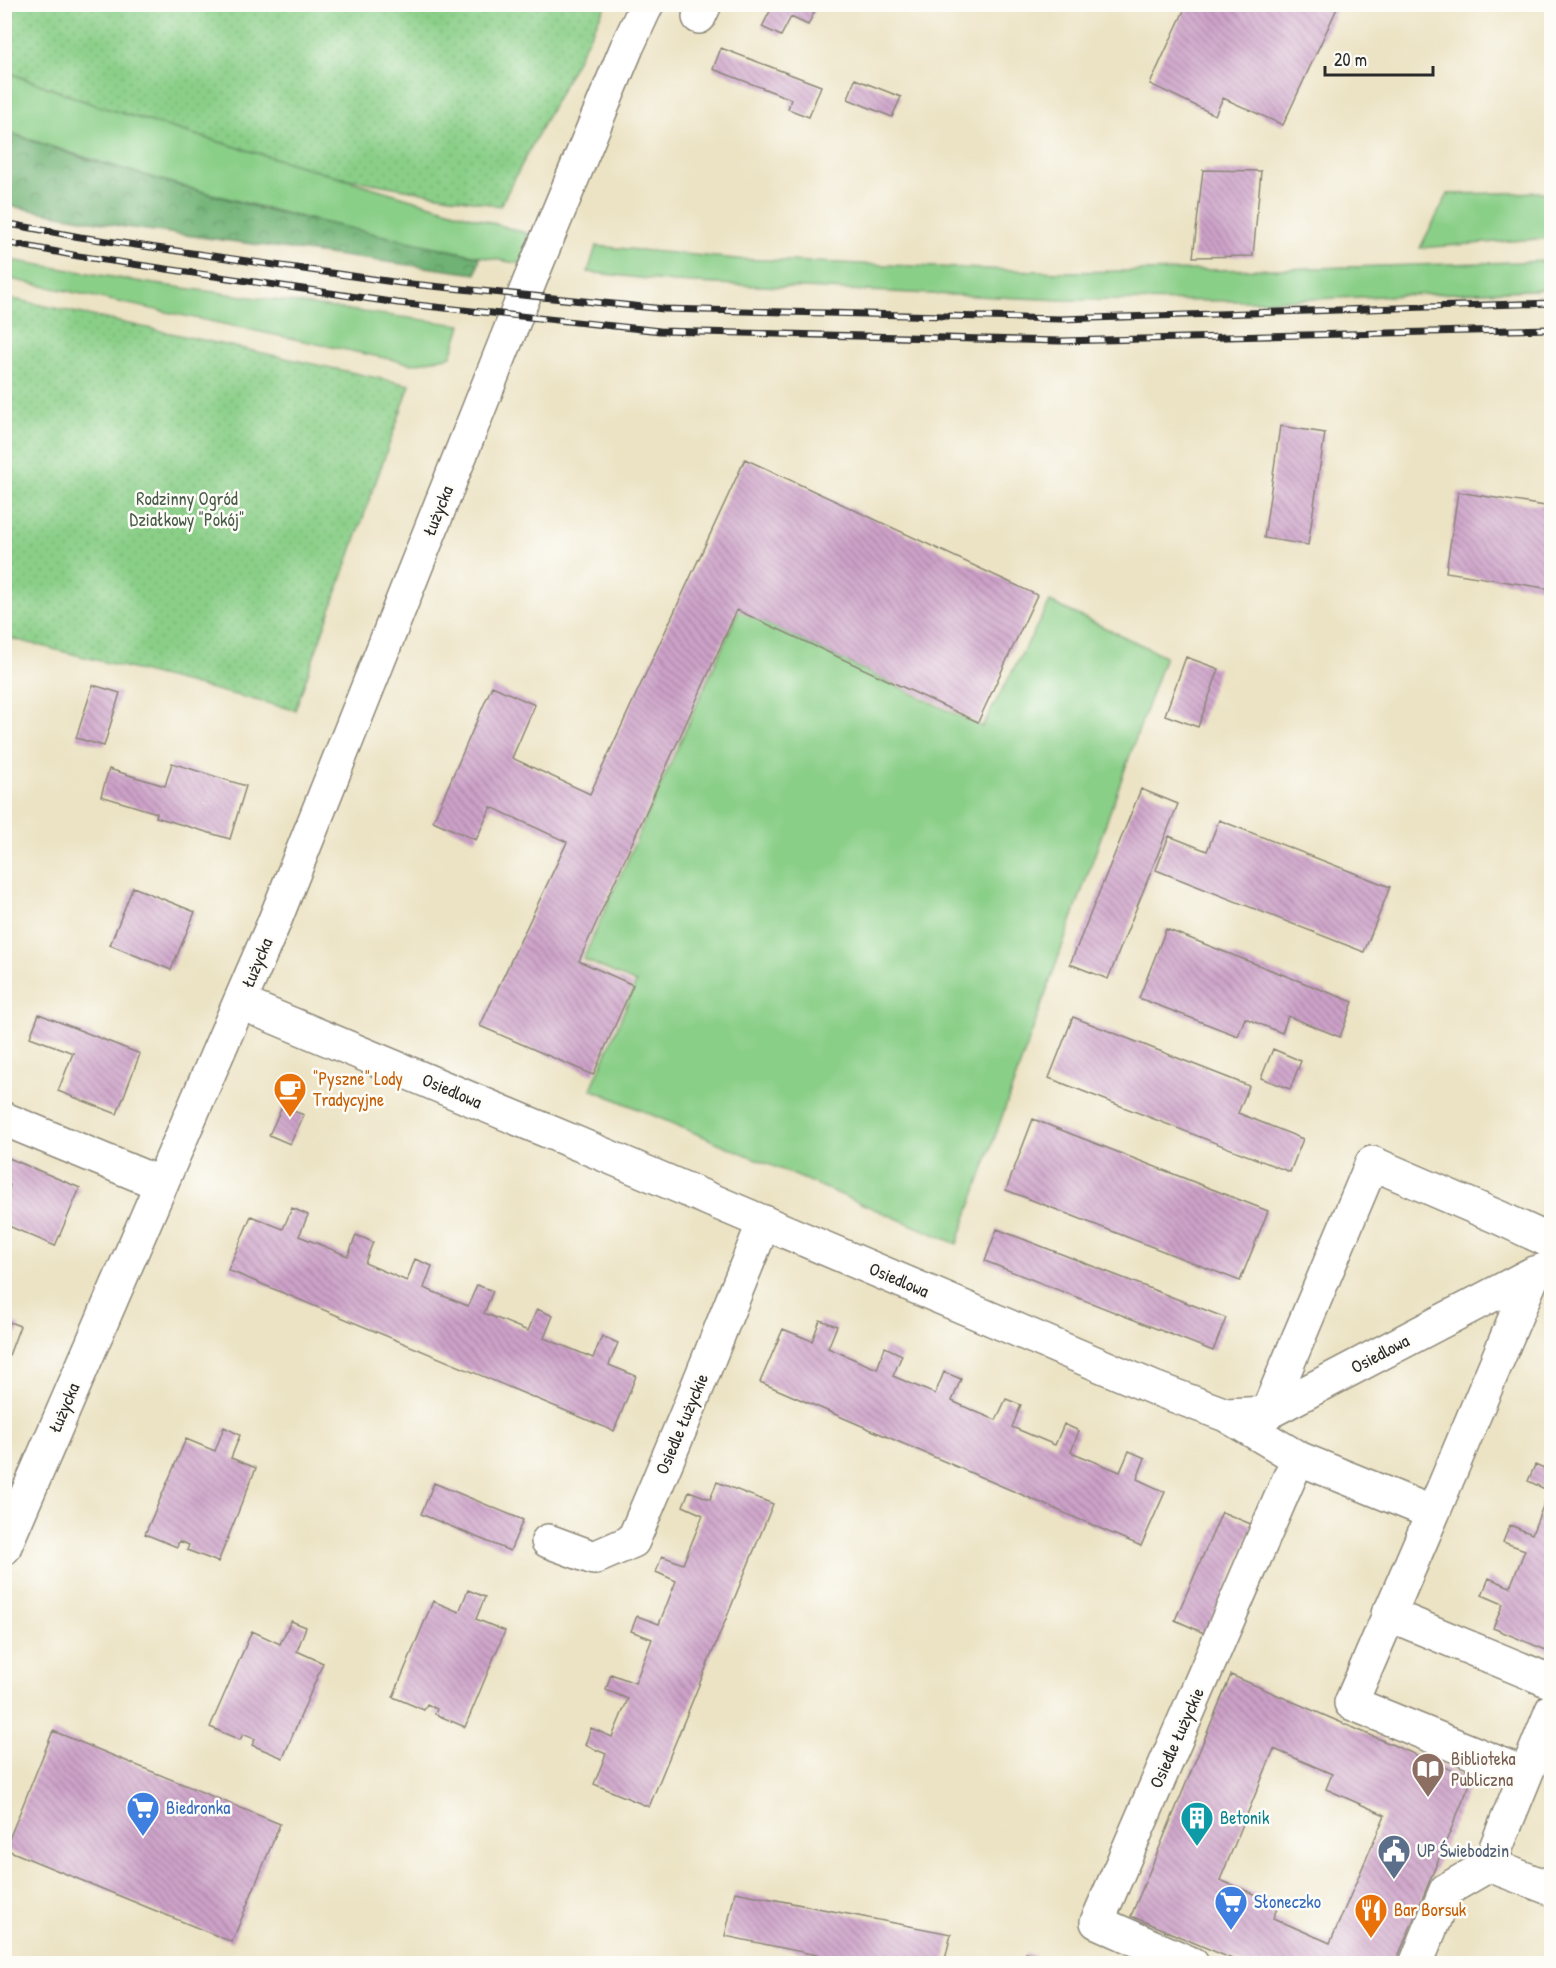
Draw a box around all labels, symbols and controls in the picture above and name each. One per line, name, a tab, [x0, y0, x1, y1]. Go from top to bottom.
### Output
scale bar	[1325, 39, 1433, 77]
text: 20 m	[1334, 47, 1367, 72]
street label: Łużycka	[416, 482, 459, 540]
park label: Rodzinny Ogród Działkowy "Pokój"	[130, 486, 244, 532]
street label: Łużycka	[235, 934, 278, 992]
place label: "Pyszne" Lody Tradycyjne	[313, 1066, 403, 1112]
street label: Osiedlowa	[419, 1067, 486, 1114]
cafe icon: "Pyszne" Lody Tradycyjne	[272, 1071, 308, 1118]
street label: Osiedlowa	[866, 1256, 933, 1303]
street label: Osiedlowa	[1346, 1328, 1413, 1379]
street label: Osiedle Łużyckie	[649, 1369, 714, 1478]
street label: Łużycka	[42, 1379, 85, 1437]
street label: Osiedle Łużyckie	[1143, 1684, 1210, 1792]
place label: Biblioteka Publiczna	[1451, 1746, 1516, 1792]
library icon: Biblioteka Publiczna	[1410, 1751, 1446, 1798]
supermarket icon: Biedronka	[125, 1790, 161, 1837]
place label: Biedronka	[166, 1795, 230, 1820]
building icon: Betonik	[1179, 1800, 1215, 1847]
place label: Betonik	[1220, 1805, 1270, 1830]
public building icon: UP Świebodzin	[1376, 1833, 1412, 1880]
place label: UP Świebodzin	[1417, 1838, 1509, 1863]
supermarket icon: Słoneczko	[1213, 1884, 1249, 1931]
place label: Słoneczko	[1254, 1889, 1321, 1914]
restaurant icon: Bar Borsuk	[1353, 1892, 1389, 1939]
place label: Bar Borsuk	[1394, 1897, 1467, 1922]

